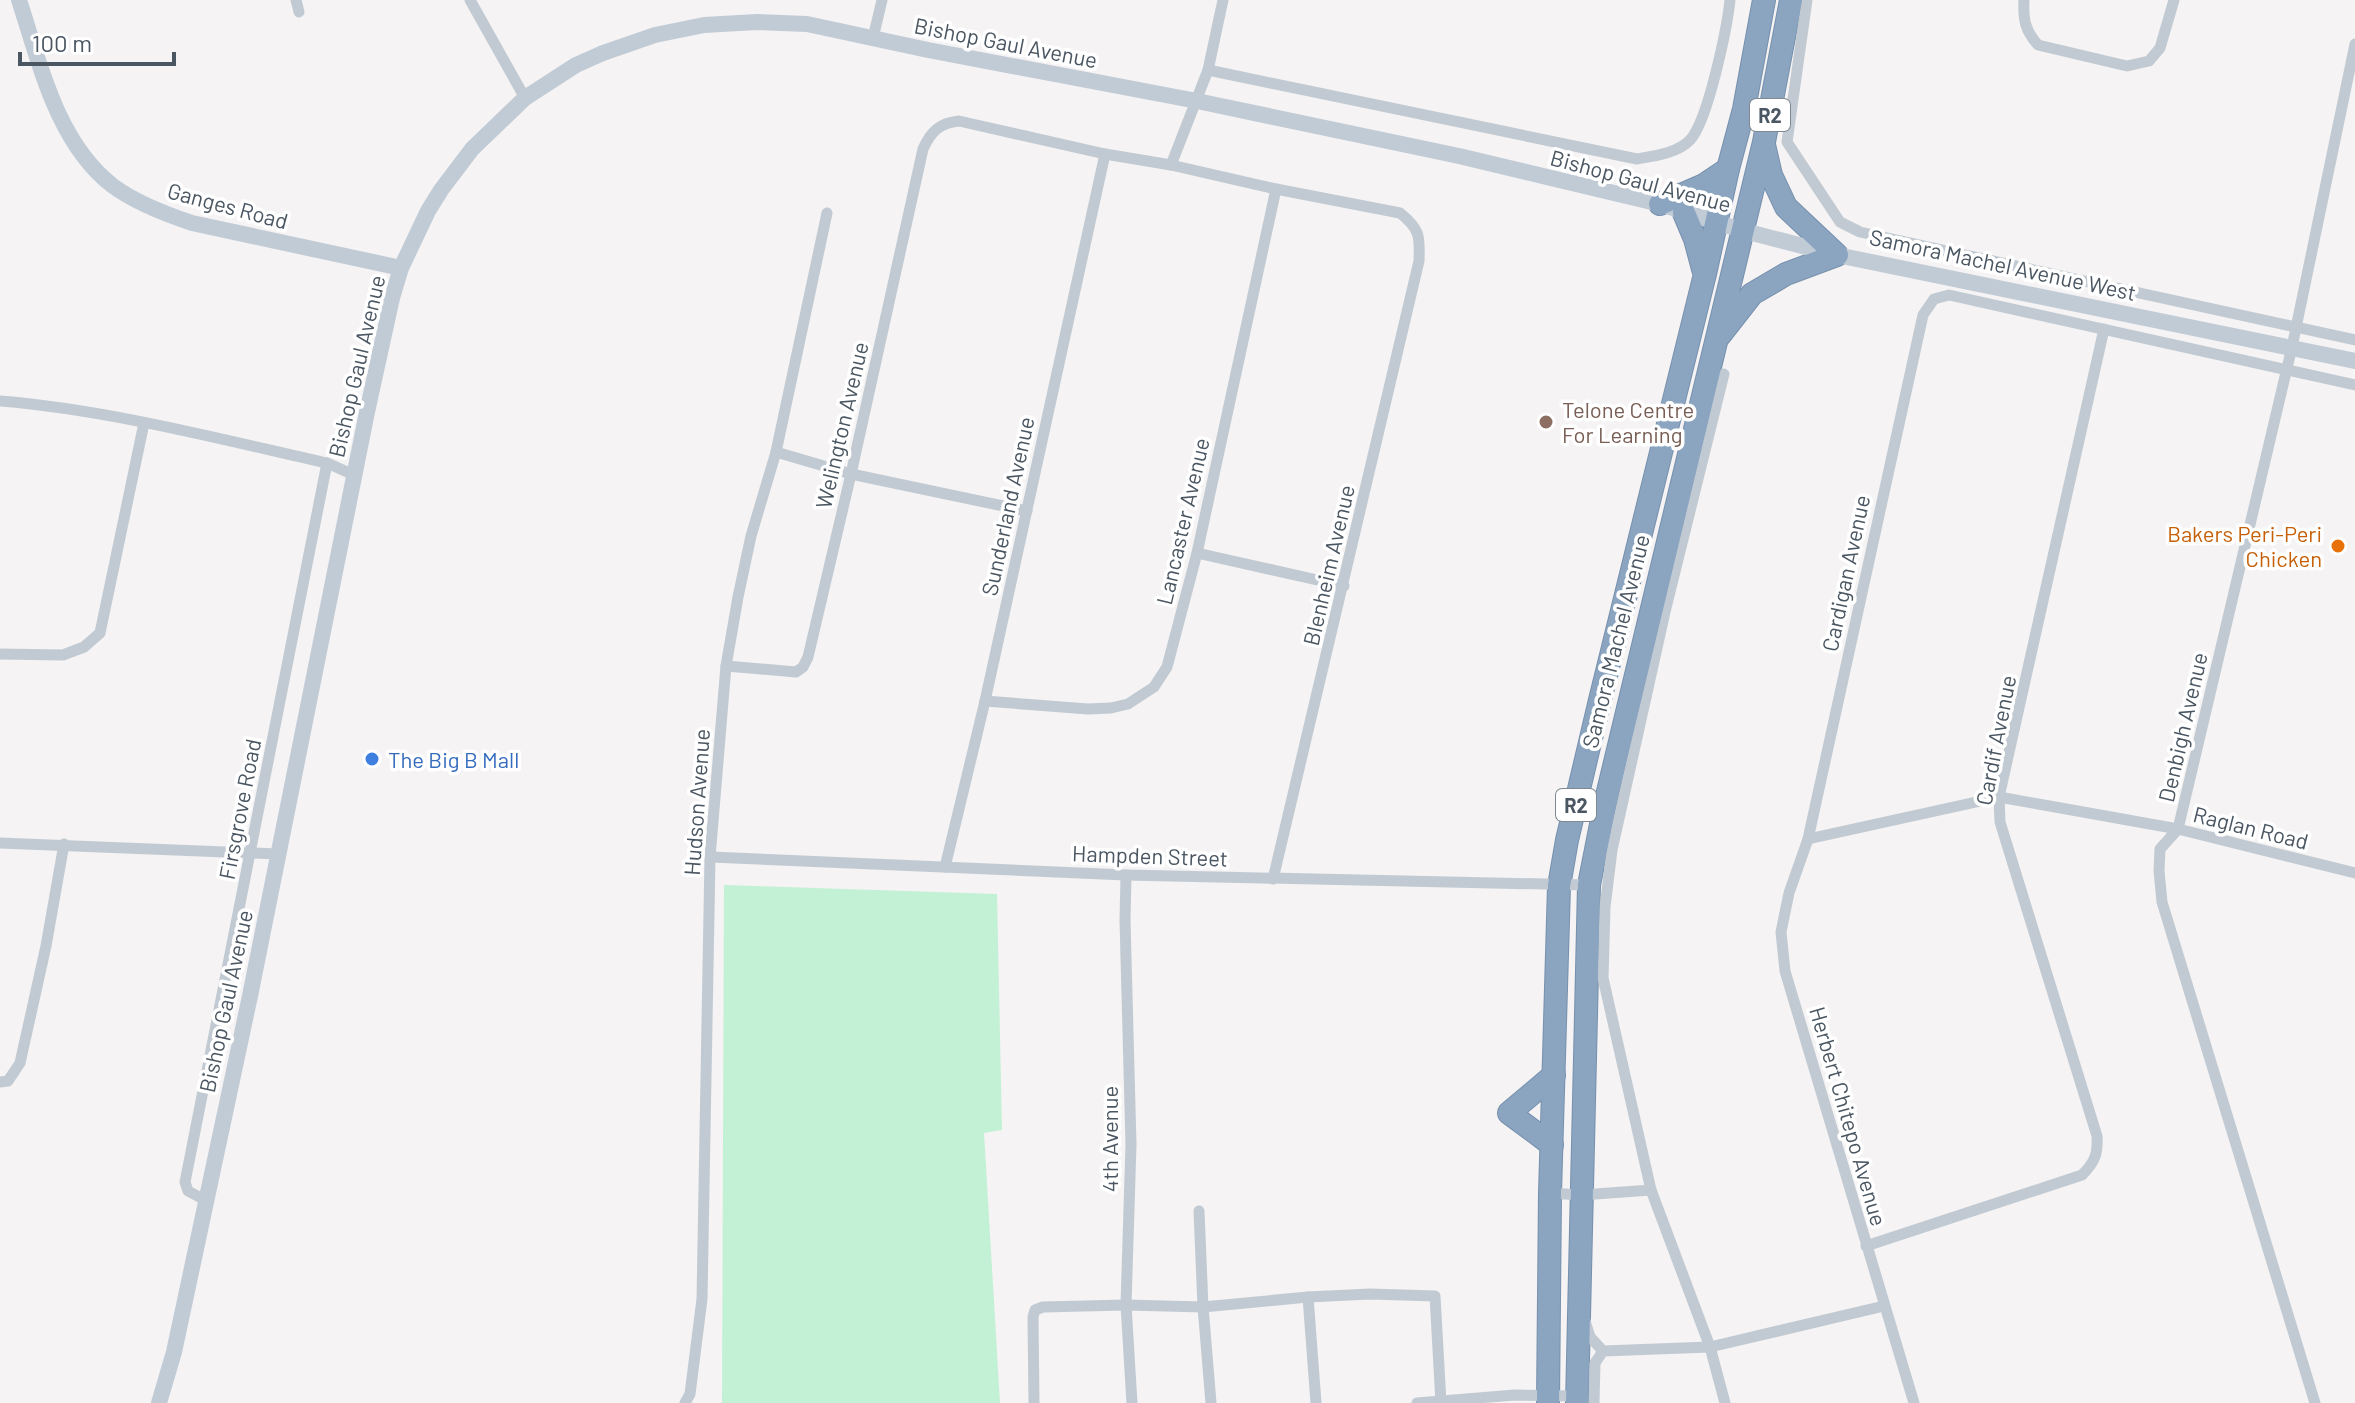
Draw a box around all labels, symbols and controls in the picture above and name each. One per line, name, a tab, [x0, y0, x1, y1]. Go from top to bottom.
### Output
street label: Bishop Gaul Avenue	[912, 11, 1100, 73]
scale bar	[20, 16, 174, 66]
text: 100 m	[32, 28, 92, 57]
road number: R2	[1750, 99, 1790, 131]
street label: Bishop Gaul Avenue	[1548, 143, 1734, 217]
street label: Ganges Road	[165, 176, 291, 234]
street label: Samora Machel Avenue West	[1867, 223, 2139, 305]
street label: Bishop Gaul Avenue	[322, 272, 390, 460]
street label: Welington Avenue	[809, 339, 873, 511]
place label: Telone Centre For Learning	[1562, 396, 1694, 447]
marker: Telone Centre For Learning	[1537, 413, 1555, 431]
street label: Sunderland Avenue	[975, 414, 1039, 598]
street label: Lancaster Avenue	[1150, 435, 1214, 607]
street label: Blenheim Avenue	[1297, 482, 1359, 648]
street label: Cardigan Avenue	[1816, 492, 1874, 654]
place label: Bakers Peri-Peri Chicken	[2167, 520, 2322, 571]
street label: Samora Machel Avenue	[1576, 532, 1654, 750]
marker: Bakers Peri-Peri Chicken	[2329, 537, 2347, 555]
street label: Denbigh Avenue	[2152, 650, 2212, 804]
street label: Cardif Avenue	[1970, 673, 2020, 807]
street label: Hudson Avenue	[678, 728, 714, 876]
street label: Firsgrove Road	[213, 736, 265, 882]
place label: The Big B Mall	[388, 746, 519, 772]
marker: The Big B Mall	[363, 750, 381, 768]
road number: R2	[1556, 789, 1596, 821]
street label: Raglan Road	[2191, 800, 2311, 854]
street label: Hampden Street	[1072, 839, 1228, 871]
street label: Bishop Gaul Avenue	[193, 907, 257, 1095]
street label: Herbert Chitepo Avenue	[1805, 1003, 1893, 1229]
street label: 4th Avenue	[1096, 1086, 1122, 1192]

